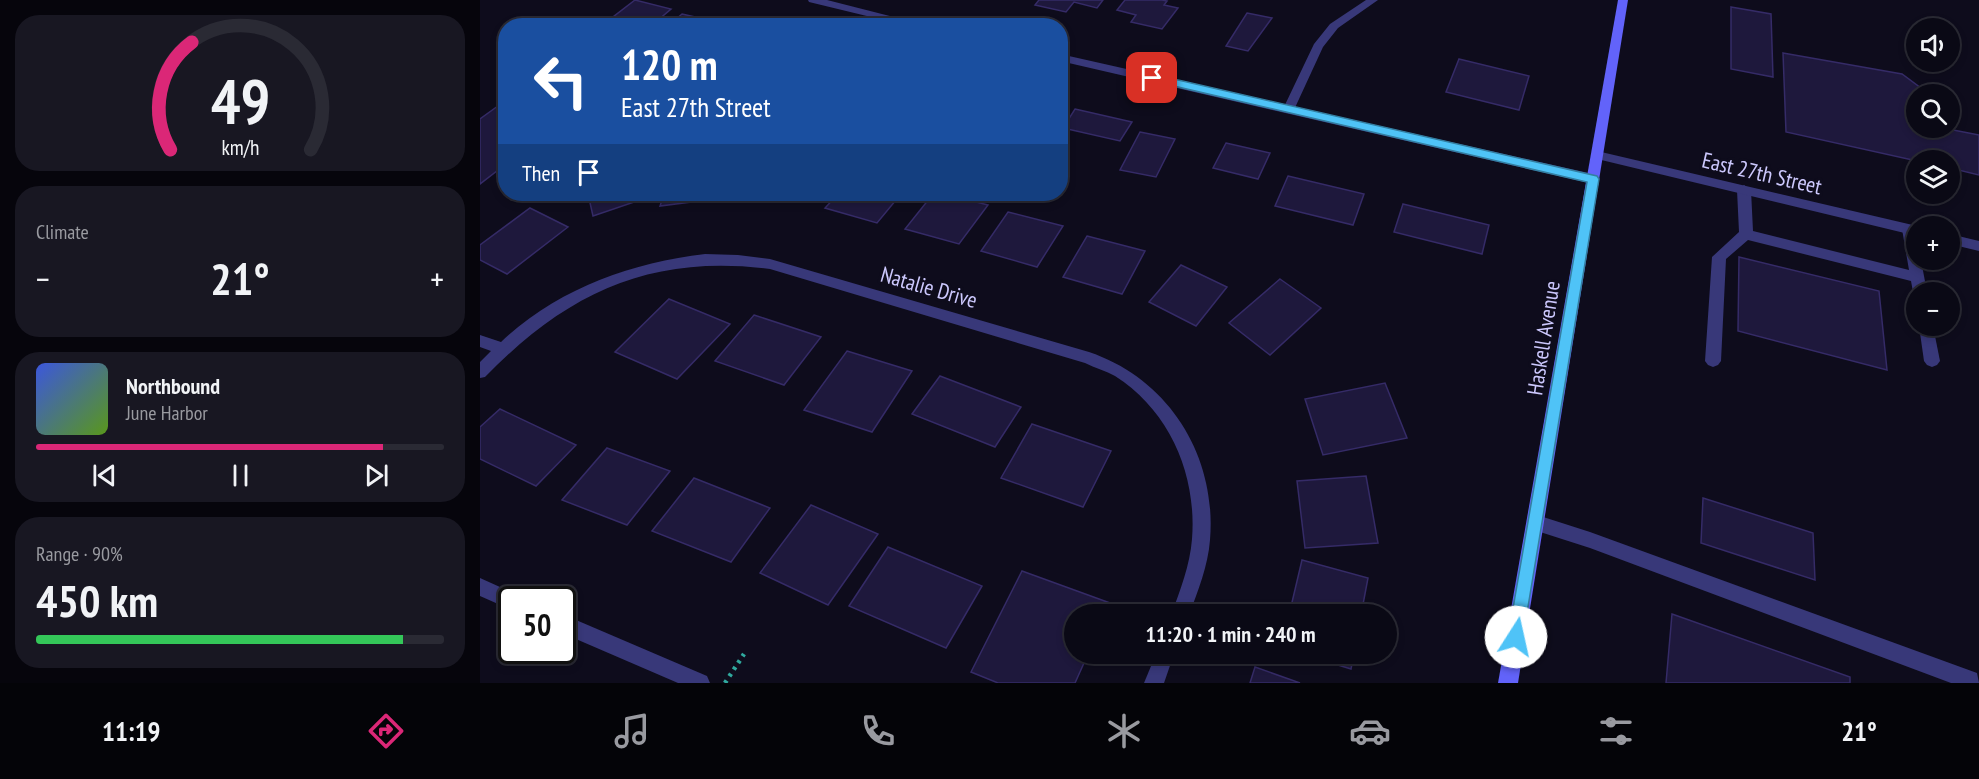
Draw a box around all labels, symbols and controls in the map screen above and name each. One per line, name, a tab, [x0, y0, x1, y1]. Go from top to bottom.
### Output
map controls	[1906, 18, 1960, 336]
button: sound	[1906, 18, 1960, 72]
text: 120 m	[621, 37, 718, 92]
icon: left	[522, 42, 600, 120]
pin	[1126, 52, 1177, 103]
text: 49	[210, 60, 270, 141]
icon: arrive	[1135, 61, 1168, 94]
button: search	[1906, 84, 1960, 138]
text: East 27th Street	[621, 90, 771, 124]
text: km/h	[221, 133, 259, 161]
street label: East 27th Street	[1699, 146, 1825, 200]
button: layers	[1906, 150, 1960, 204]
icon: arrive	[572, 156, 605, 189]
text: Then	[522, 159, 560, 187]
button: +	[1906, 216, 1960, 270]
text: Climate	[36, 219, 89, 245]
text: 21°	[210, 249, 270, 307]
text: −	[36, 257, 50, 300]
text: +	[430, 257, 444, 300]
street label: Natalie Drive	[877, 260, 981, 314]
street label: Haskell Avenue	[1520, 279, 1566, 397]
button: −	[1906, 282, 1960, 336]
text: Northbound	[126, 372, 220, 400]
text: June Harbor	[126, 400, 208, 426]
icon: previous	[88, 459, 121, 492]
icon: pause	[224, 459, 257, 492]
icon: next	[360, 459, 393, 492]
text: Range · 90%	[36, 541, 123, 567]
text: 450 km	[36, 571, 158, 629]
speed limit sign: 50	[498, 586, 576, 664]
position arrow	[1484, 605, 1548, 669]
text: 11:20 · 1 min · 240 m	[1145, 620, 1316, 648]
icon: directions	[365, 710, 407, 752]
icon: music	[611, 710, 653, 752]
icon: phone	[857, 710, 899, 752]
icon: climate	[1103, 710, 1145, 752]
icon: car	[1349, 710, 1391, 752]
icon: filters	[1595, 710, 1637, 752]
text: 11:19	[102, 714, 160, 748]
text: 21°	[1841, 714, 1877, 748]

